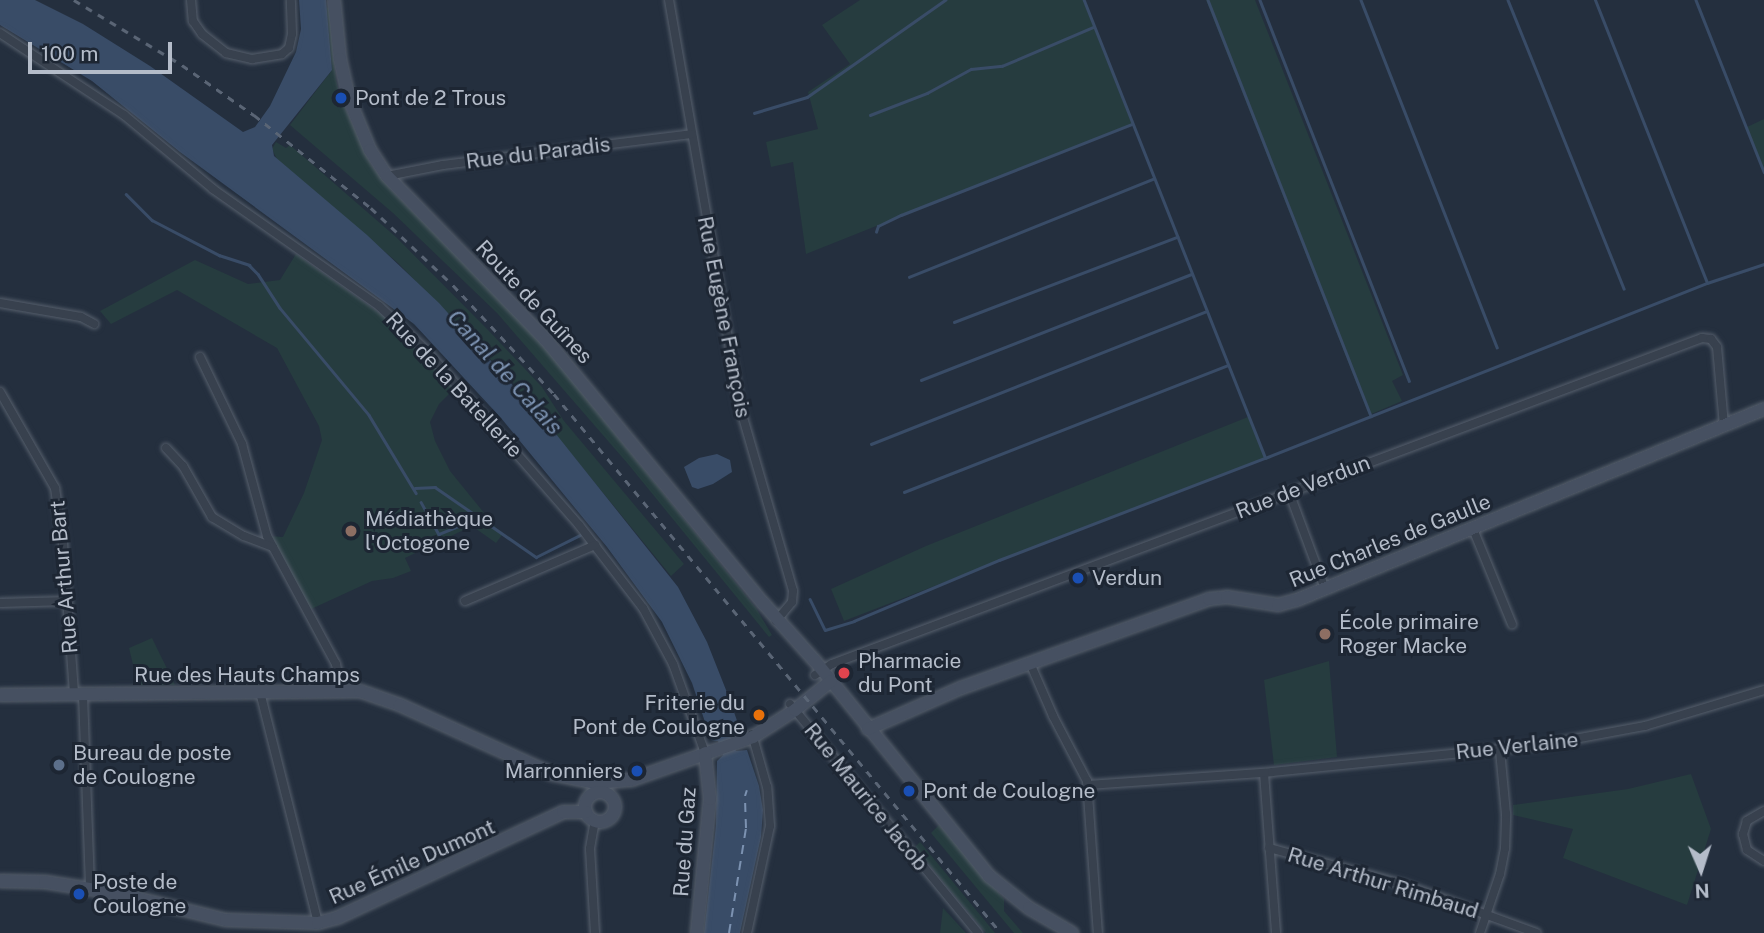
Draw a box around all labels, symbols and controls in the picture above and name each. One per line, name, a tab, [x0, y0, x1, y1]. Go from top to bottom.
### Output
scale bar	[32, 28, 175, 72]
text: 100 m	[41, 41, 98, 66]
place label: Pont de 2 Trous	[355, 85, 507, 111]
marker: Pont de 2 Trous	[333, 90, 349, 106]
street label: Rue du Paradis	[464, 132, 612, 174]
street label: Rue Eugène François	[692, 214, 756, 420]
street label: Route de Guînes	[470, 235, 598, 369]
water label: Canal de Calais	[441, 304, 569, 440]
street label: Rue de la Batellerie	[380, 307, 528, 463]
street label: Rue de Verdun	[1232, 450, 1374, 524]
street label: Rue Charles de Gaulle	[1285, 489, 1495, 593]
street label: Rue Arthur Bart	[45, 499, 83, 655]
place label: Médiathèque l'Octogone	[365, 506, 493, 556]
marker: Médiathèque l'Octogone	[343, 523, 359, 539]
place label: Verdun	[1092, 565, 1162, 591]
marker: Verdun	[1070, 570, 1086, 586]
place label: École primaire Roger Macke	[1339, 609, 1479, 659]
marker: École primaire Roger Macke	[1317, 626, 1333, 642]
place label: Pharmacie du Pont	[858, 648, 961, 698]
street label: Rue des Hauts Champs	[134, 662, 360, 688]
marker: Pharmacie du Pont	[836, 665, 852, 681]
place label: Friterie du Pont de Coulogne	[572, 690, 745, 740]
marker: Friterie du Pont de Coulogne	[751, 707, 767, 723]
street label: Rue Maurice Jacob	[799, 718, 933, 876]
street label: Rue Verlaine	[1454, 727, 1580, 765]
place label: Bureau de poste de Coulogne	[73, 740, 232, 790]
marker: Bureau de poste de Coulogne	[51, 757, 67, 773]
place label: Marronniers	[505, 758, 623, 784]
marker: Marronniers	[629, 763, 645, 779]
place label: Pont de Coulogne	[923, 778, 1096, 804]
marker: Pont de Coulogne	[901, 783, 917, 799]
street label: Rue du Gaz	[669, 786, 701, 898]
street label: Rue Émile Dumont	[325, 814, 499, 910]
north arrow	[1666, 835, 1736, 905]
street label: Rue Arthur Rimbaud	[1285, 842, 1481, 924]
place label: Poste de Coulogne	[93, 869, 186, 919]
text: N	[1694, 880, 1710, 902]
marker: Poste de Coulogne	[71, 886, 87, 902]

